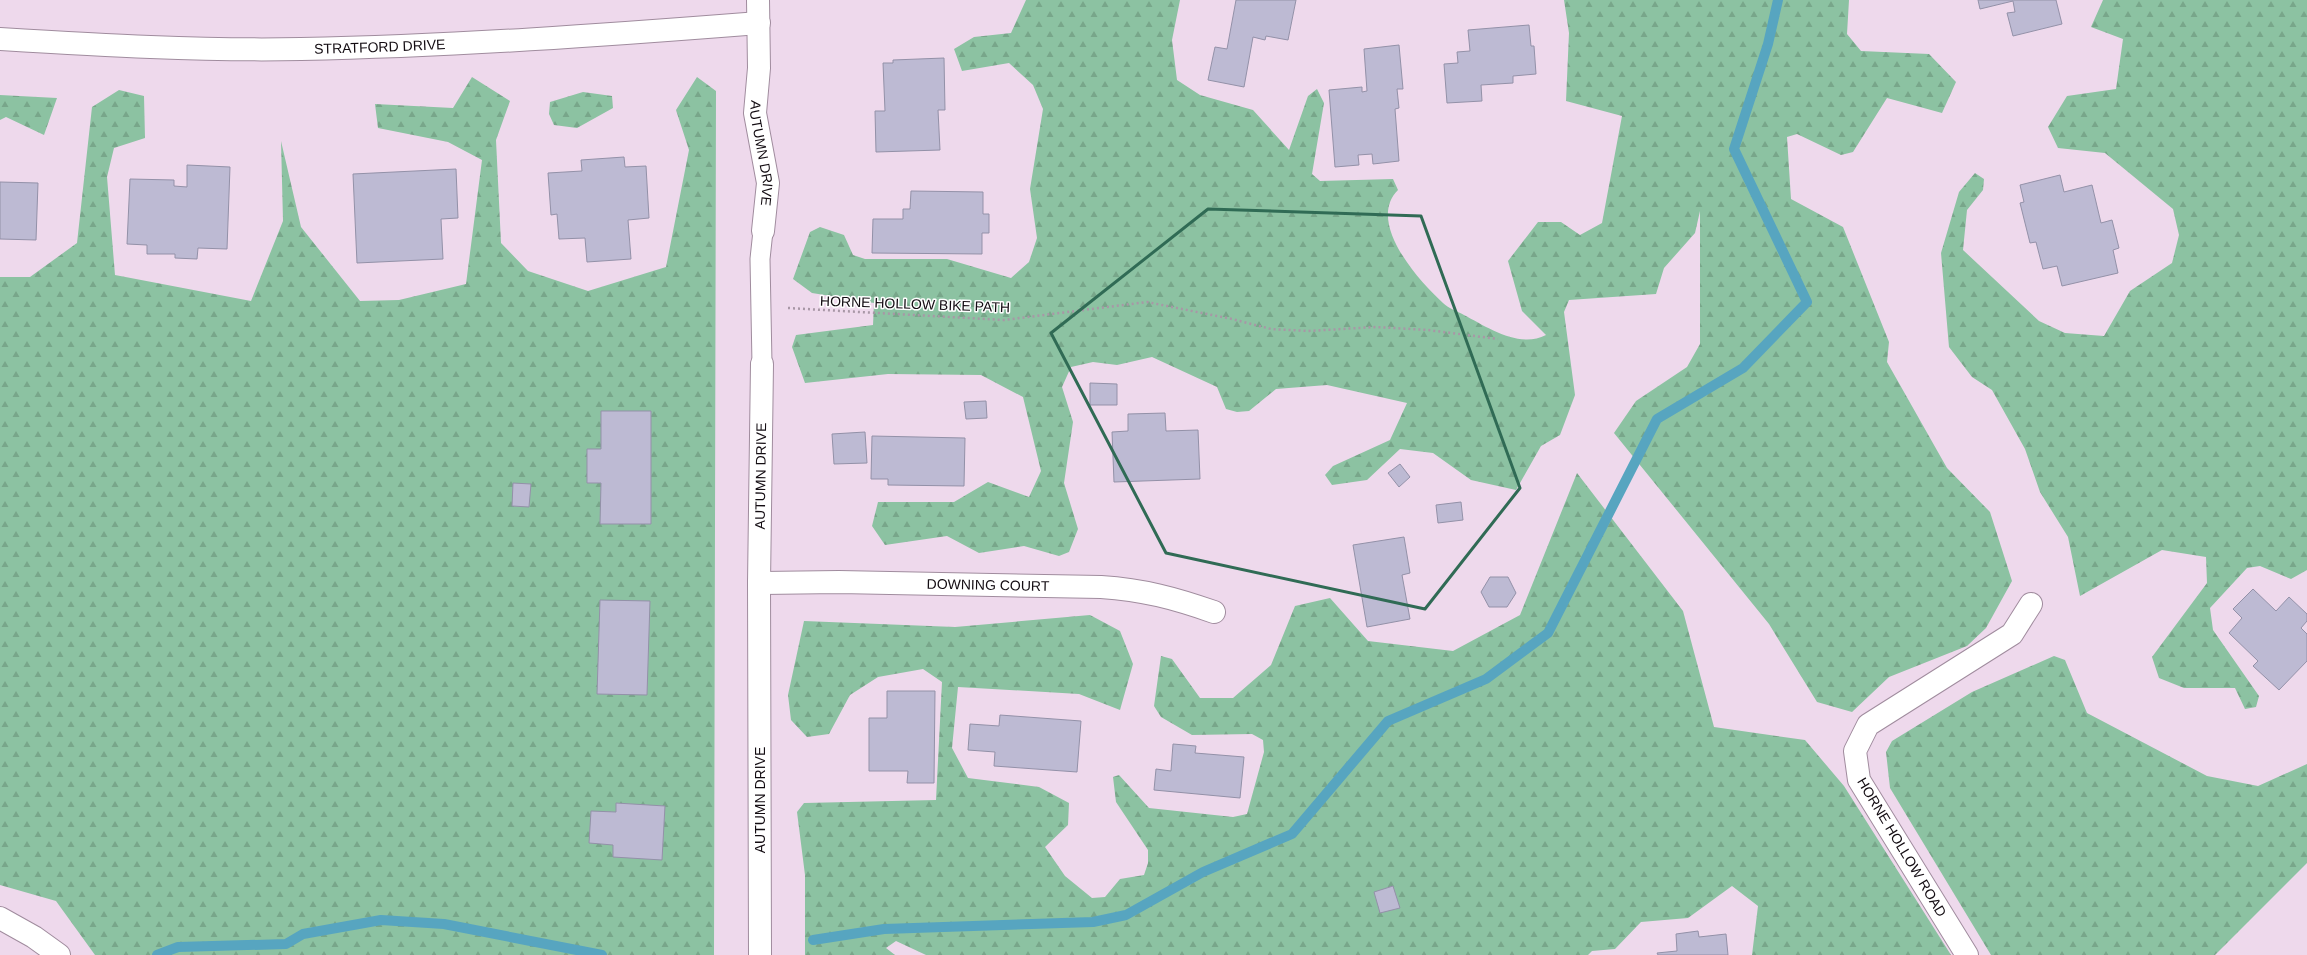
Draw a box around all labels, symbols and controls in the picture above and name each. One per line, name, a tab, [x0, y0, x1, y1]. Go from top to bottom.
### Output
street label: STRATFORD DRIVE	[314, 36, 446, 57]
street label: AUTUMN DRIVE	[747, 100, 776, 207]
street label: HORNE HOLLOW BIKE PATH	[820, 293, 1010, 315]
street label: AUTUMN DRIVE	[752, 423, 769, 529]
street label: DOWNING COURT	[926, 576, 1050, 594]
street label: AUTUMN DRIVE	[752, 747, 768, 853]
street label: HORNE HOLLOW ROAD	[1854, 775, 1950, 919]

